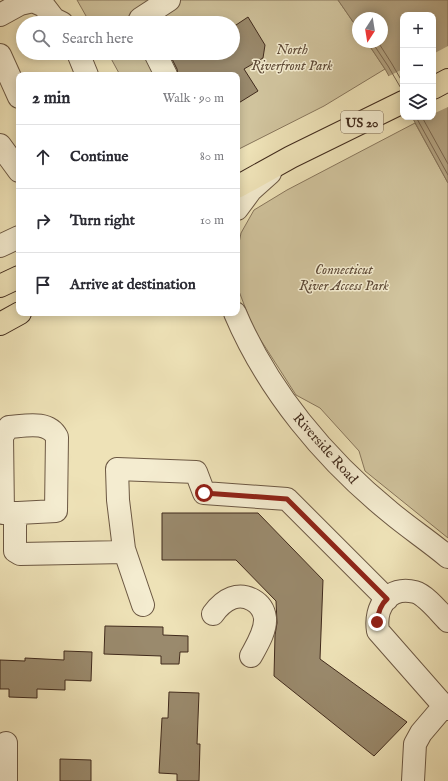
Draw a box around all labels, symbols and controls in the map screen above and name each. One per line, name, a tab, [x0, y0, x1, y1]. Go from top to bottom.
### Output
north arrow	[352, 12, 388, 48]
map controls	[400, 12, 436, 120]
button: +	[400, 12, 436, 48]
search box	[16, 16, 240, 60]
icon: search	[30, 27, 52, 49]
text: Search here	[62, 29, 133, 48]
park label: North Riverfront Park	[251, 41, 333, 75]
button: −	[400, 48, 436, 84]
button: layers	[400, 84, 436, 120]
text: 2 min	[32, 88, 70, 109]
text: Walk · 90 m	[163, 90, 224, 107]
road number: US 20	[341, 111, 383, 133]
icon: ahead	[32, 146, 54, 168]
text: Continue	[70, 147, 128, 166]
text: 80 m	[200, 148, 224, 165]
icon: right	[32, 210, 54, 232]
text: Turn right	[70, 211, 135, 230]
text: 10 m	[200, 212, 224, 229]
park label: Connecticut River Access Park	[299, 261, 389, 295]
icon: arrive	[32, 274, 54, 296]
text: Arrive at destination	[70, 275, 196, 294]
street label: Riverside Road	[289, 410, 362, 488]
route start	[195, 484, 213, 502]
route end	[368, 613, 386, 631]

